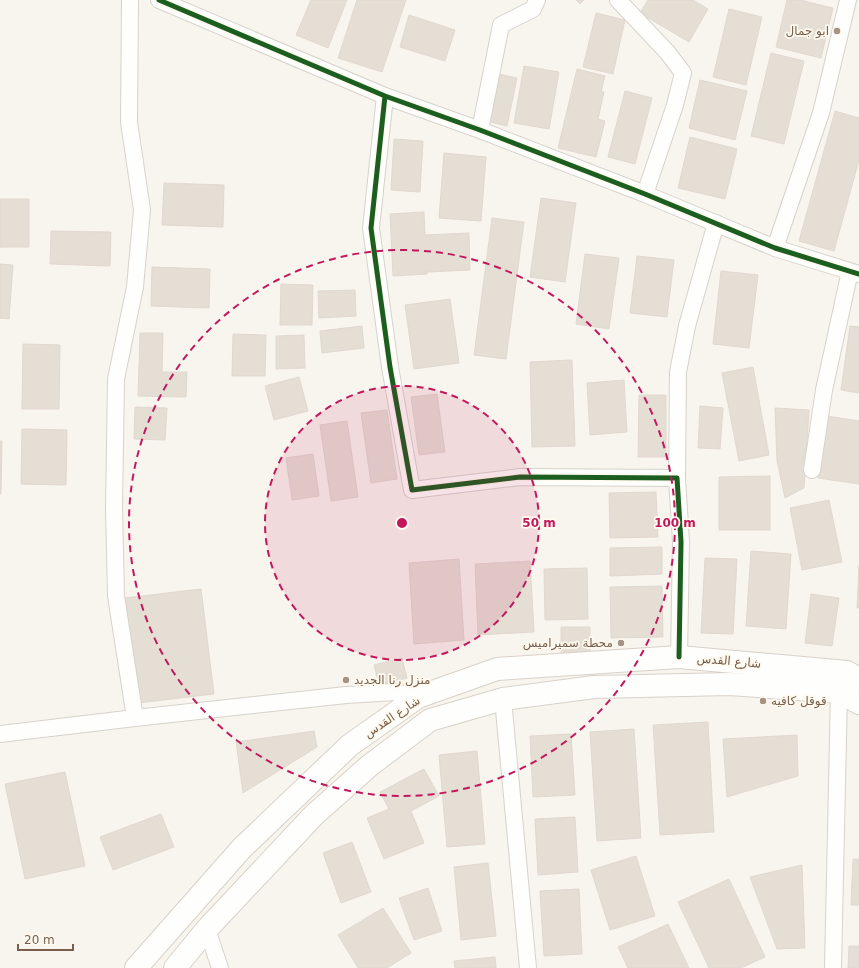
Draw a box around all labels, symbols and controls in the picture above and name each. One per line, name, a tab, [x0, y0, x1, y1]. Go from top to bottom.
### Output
place label: ابو جمال	[786, 24, 829, 39]
marker: ابو جمال	[832, 26, 842, 36]
centre of rings	[395, 516, 409, 530]
text: 50 m	[522, 516, 556, 530]
text: 100 m	[654, 516, 696, 530]
place label: محطة سميراميس	[523, 636, 613, 651]
marker: محطة سميراميس	[616, 638, 626, 648]
street label: شارع القدس	[696, 651, 762, 672]
place label: منزل رنا الجديد	[354, 673, 430, 688]
marker: منزل رنا الجديد	[341, 675, 351, 685]
street label: شارع القدس	[361, 693, 423, 742]
place label: قوقل كافيه	[771, 694, 827, 709]
marker: قوقل كافيه	[758, 696, 768, 706]
scale bar	[18, 926, 73, 952]
text: 20 m	[24, 933, 55, 947]

